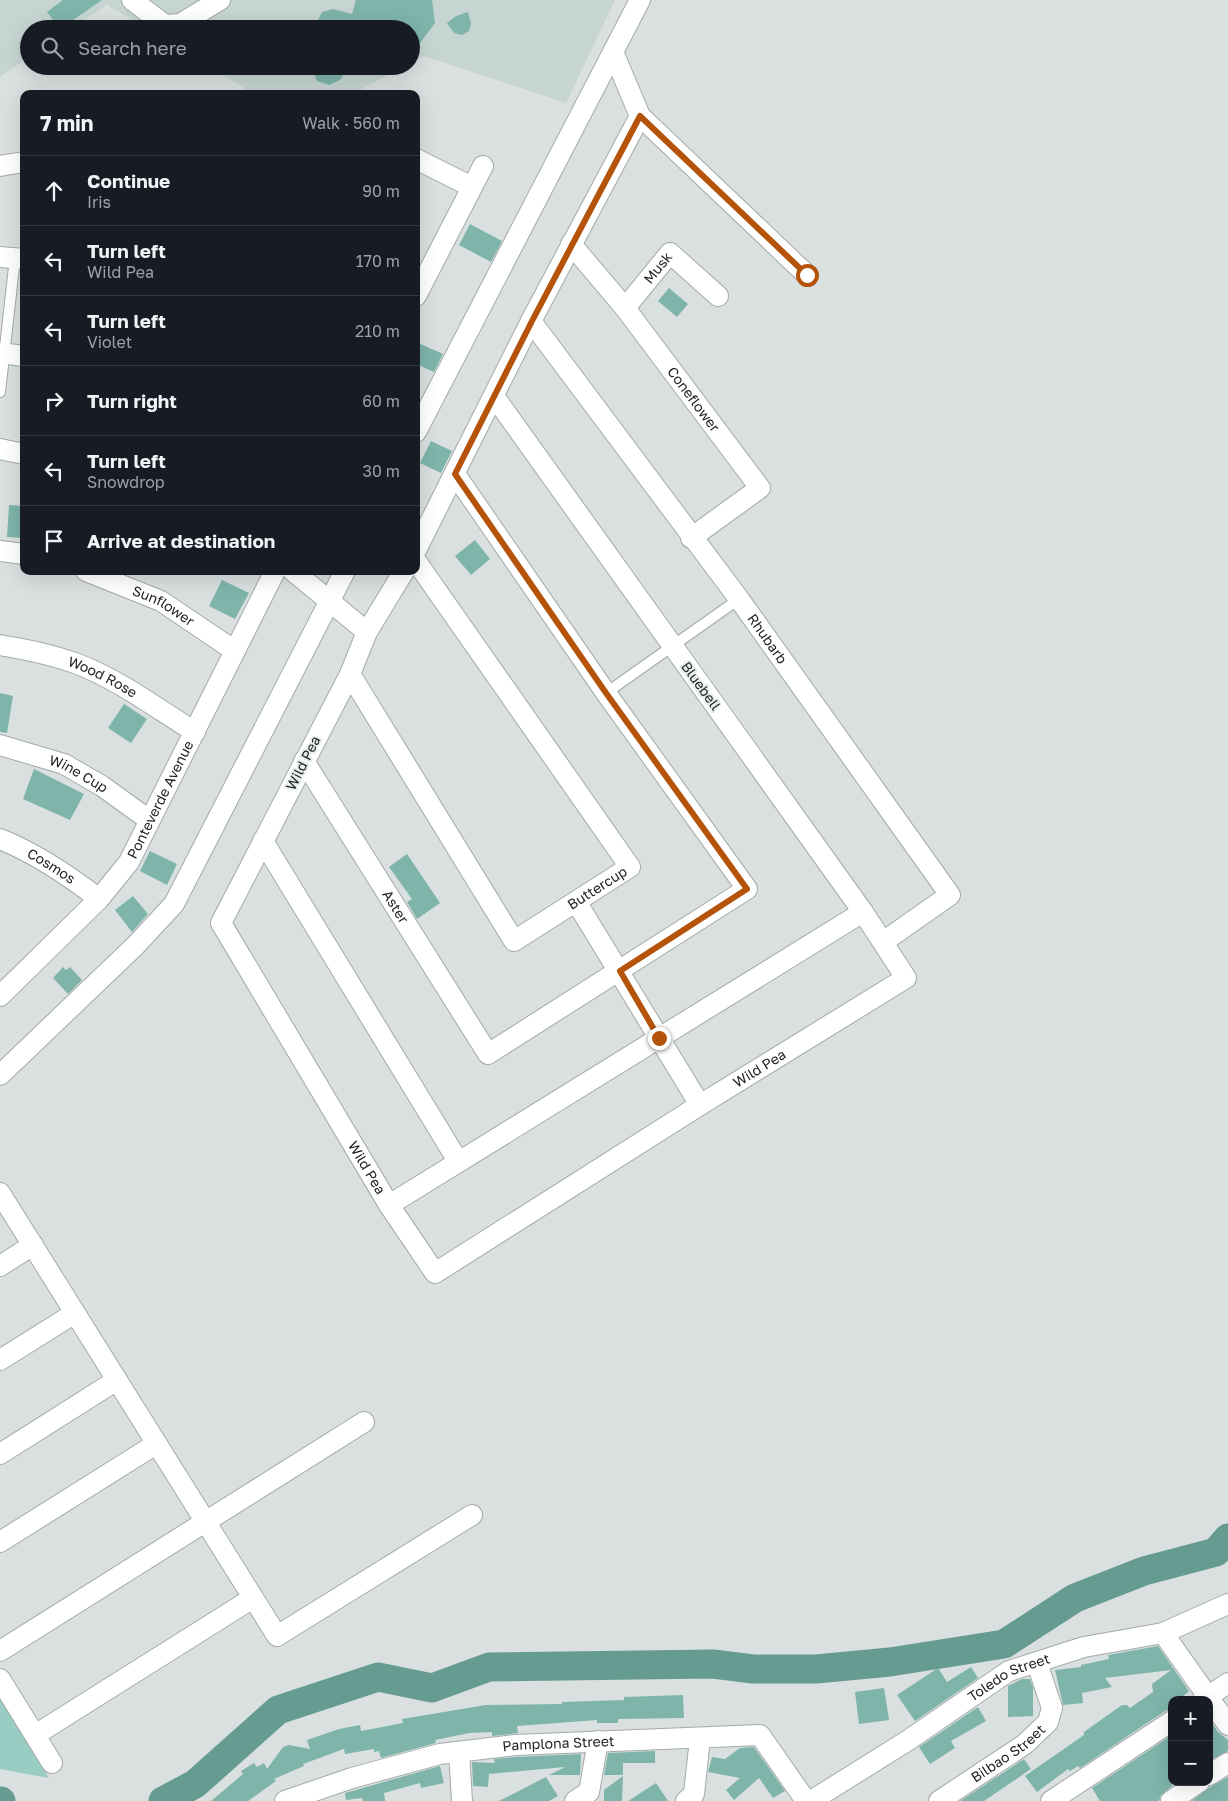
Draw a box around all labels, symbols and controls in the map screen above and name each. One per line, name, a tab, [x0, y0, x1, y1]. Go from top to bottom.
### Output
search box	[20, 20, 420, 75]
icon: search	[38, 34, 66, 62]
text: Search here	[78, 36, 187, 59]
text: 7 min	[40, 110, 94, 136]
text: Walk · 560 m	[302, 113, 400, 133]
text: Continue	[87, 169, 170, 192]
icon: ahead	[40, 177, 68, 205]
text: 90 m	[362, 181, 400, 201]
text: Iris	[87, 192, 111, 212]
text: Turn left	[87, 239, 166, 262]
icon: left	[40, 247, 68, 275]
street label: Musk	[640, 248, 676, 287]
text: 170 m	[356, 251, 400, 271]
text: Wild Pea	[87, 262, 154, 282]
route start	[796, 264, 819, 287]
text: Turn left	[87, 309, 166, 332]
icon: left	[40, 317, 68, 345]
text: 210 m	[355, 321, 400, 341]
text: Violet	[87, 332, 132, 352]
street label: Coneflower	[664, 363, 724, 435]
icon: right	[40, 387, 68, 415]
text: Turn right	[87, 389, 177, 412]
text: 60 m	[362, 391, 400, 411]
text: Turn left	[87, 449, 166, 472]
icon: left	[40, 457, 68, 485]
text: 30 m	[363, 461, 400, 481]
text: Snowdrop	[87, 472, 165, 492]
icon: arrive	[40, 527, 68, 555]
text: Arrive at destination	[87, 529, 275, 552]
street label: Sunflower	[130, 581, 198, 629]
street label: Rhubarb	[744, 610, 791, 667]
street label: Wood Rose	[66, 652, 140, 701]
street label: Bluebell	[678, 658, 725, 713]
street label: Wild Pea	[282, 733, 323, 793]
street label: Ponteverde Avenue	[123, 737, 197, 861]
street label: Wine Cup	[48, 751, 112, 796]
street label: Cosmos	[25, 844, 79, 887]
street label: Buttercup	[564, 862, 630, 913]
street label: Aster	[379, 887, 413, 927]
route end	[648, 1027, 671, 1050]
street label: Wild Pea	[730, 1045, 789, 1091]
street label: Wild Pea	[345, 1138, 390, 1197]
street label: Toledo Street	[964, 1650, 1052, 1705]
map controls	[1168, 1696, 1213, 1786]
button: +	[1168, 1696, 1213, 1741]
street label: Bilbao Street	[968, 1720, 1048, 1785]
street label: Pamplona Street	[501, 1732, 615, 1754]
button: −	[1168, 1741, 1213, 1786]

